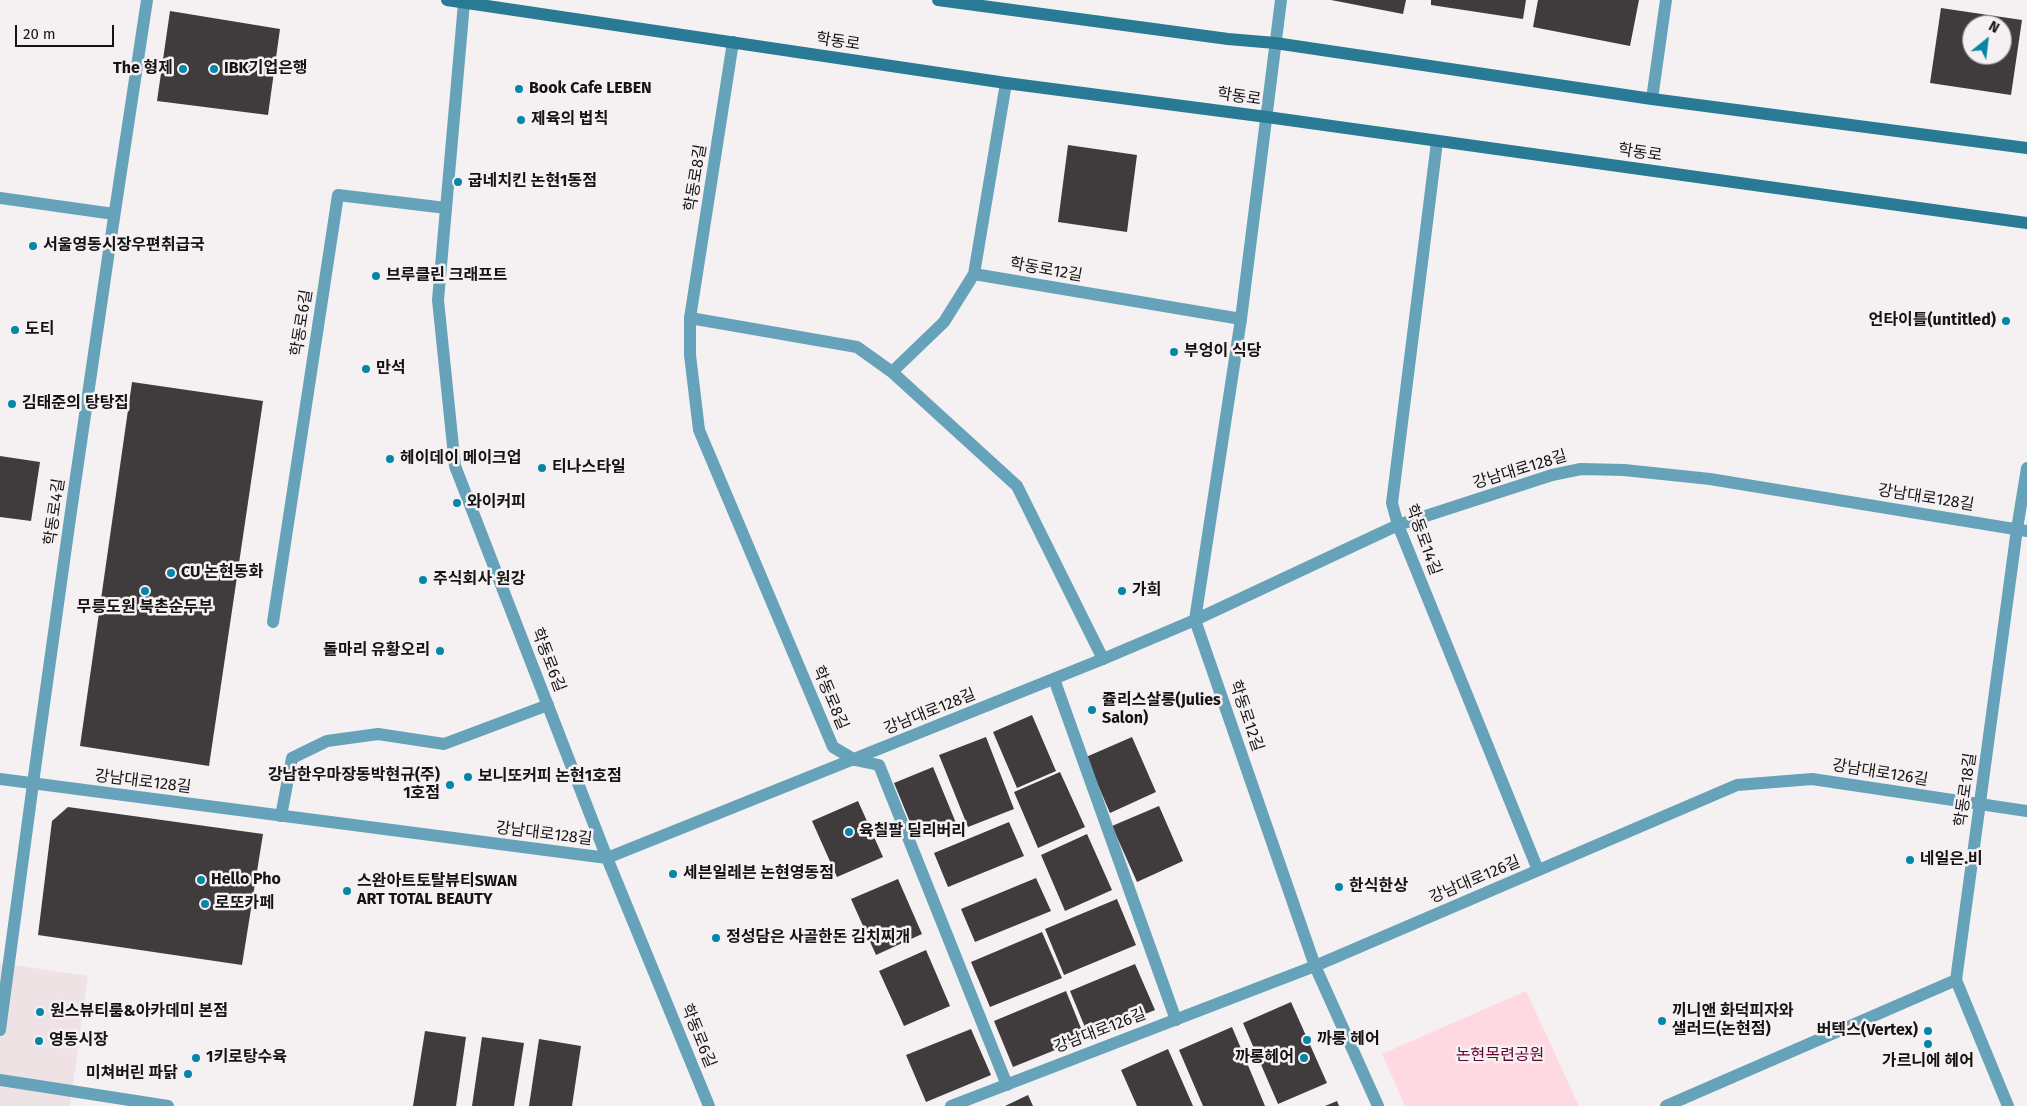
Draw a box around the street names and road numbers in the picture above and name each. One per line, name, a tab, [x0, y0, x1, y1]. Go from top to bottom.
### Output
street label: 학동로	[815, 29, 861, 55]
street label: 학동로	[1216, 84, 1262, 110]
street label: 학동로	[1617, 140, 1663, 166]
street label: 학동로8길	[681, 143, 711, 213]
street label: 학동로12길	[1008, 254, 1084, 286]
street label: 학동로6길	[287, 288, 317, 358]
street label: 강남대로128길	[1471, 447, 1569, 493]
street label: 학동로4길	[41, 477, 69, 547]
street label: 강남대로128길	[1876, 481, 1976, 515]
street label: 학동로14길	[1401, 502, 1445, 578]
street label: 학동로6길	[527, 625, 569, 695]
street label: 학동로8길	[808, 663, 852, 733]
street label: 학동로12길	[1225, 678, 1267, 754]
street label: 강남대로128길	[881, 685, 979, 739]
street label: 학동로18길	[1951, 752, 1981, 828]
street label: 강남대로126길	[1831, 756, 1929, 790]
street label: 강남대로128길	[94, 767, 192, 797]
street label: 강남대로128길	[495, 819, 593, 849]
street label: 강남대로126길	[1427, 852, 1523, 908]
street label: 학동로6길	[676, 1001, 720, 1071]
street label: 강남대로126길	[1051, 1005, 1149, 1057]

